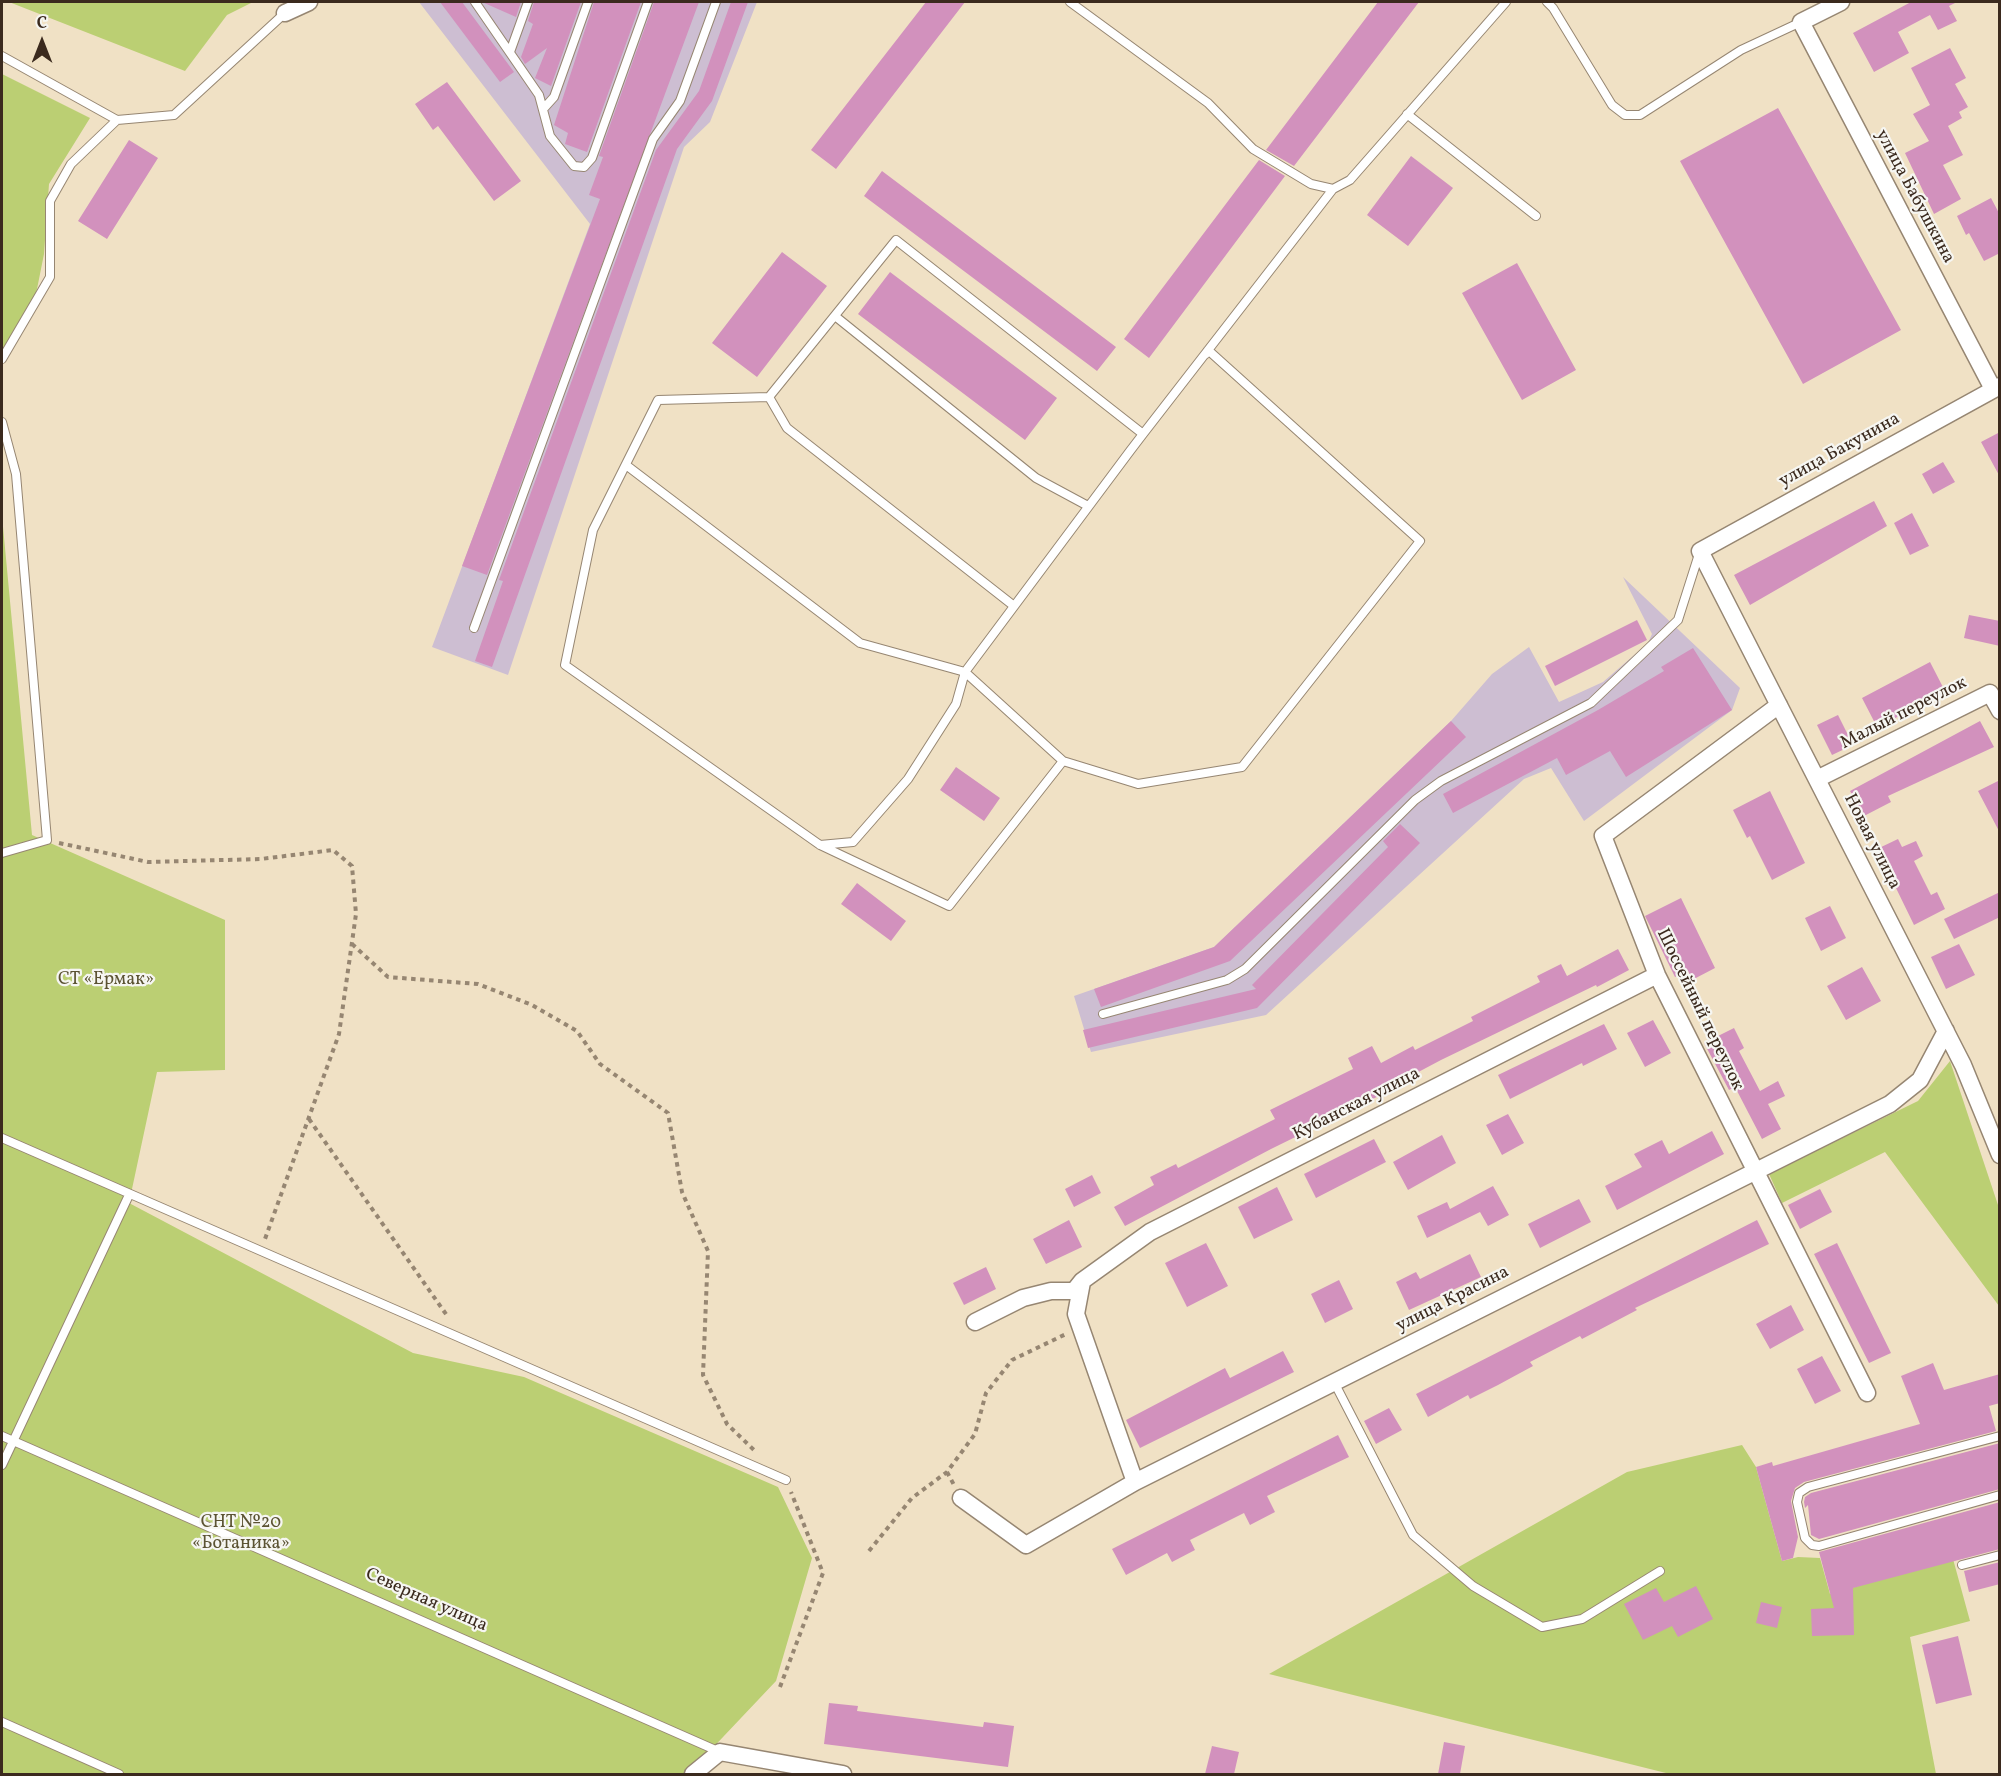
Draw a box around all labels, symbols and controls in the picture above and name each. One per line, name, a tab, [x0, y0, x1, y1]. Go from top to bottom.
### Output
north arrow	[12, 12, 72, 72]
text: С	[37, 13, 47, 35]
street label: улица Бабушкина	[1870, 126, 1958, 268]
street label: улица Бакунина	[1776, 409, 1904, 493]
street label: Малый переулок	[1837, 673, 1971, 755]
street label: Новая улица	[1838, 791, 1904, 893]
street label: Шоссейный переулок	[1650, 926, 1748, 1094]
park label: СТ «Ермак»	[58, 970, 154, 992]
street label: Кубанская улица	[1290, 1064, 1424, 1146]
street label: улица Красина	[1393, 1262, 1513, 1338]
park label: СНТ №20 «Ботаника»	[192, 1513, 290, 1556]
street label: Северная улица	[362, 1564, 490, 1638]

